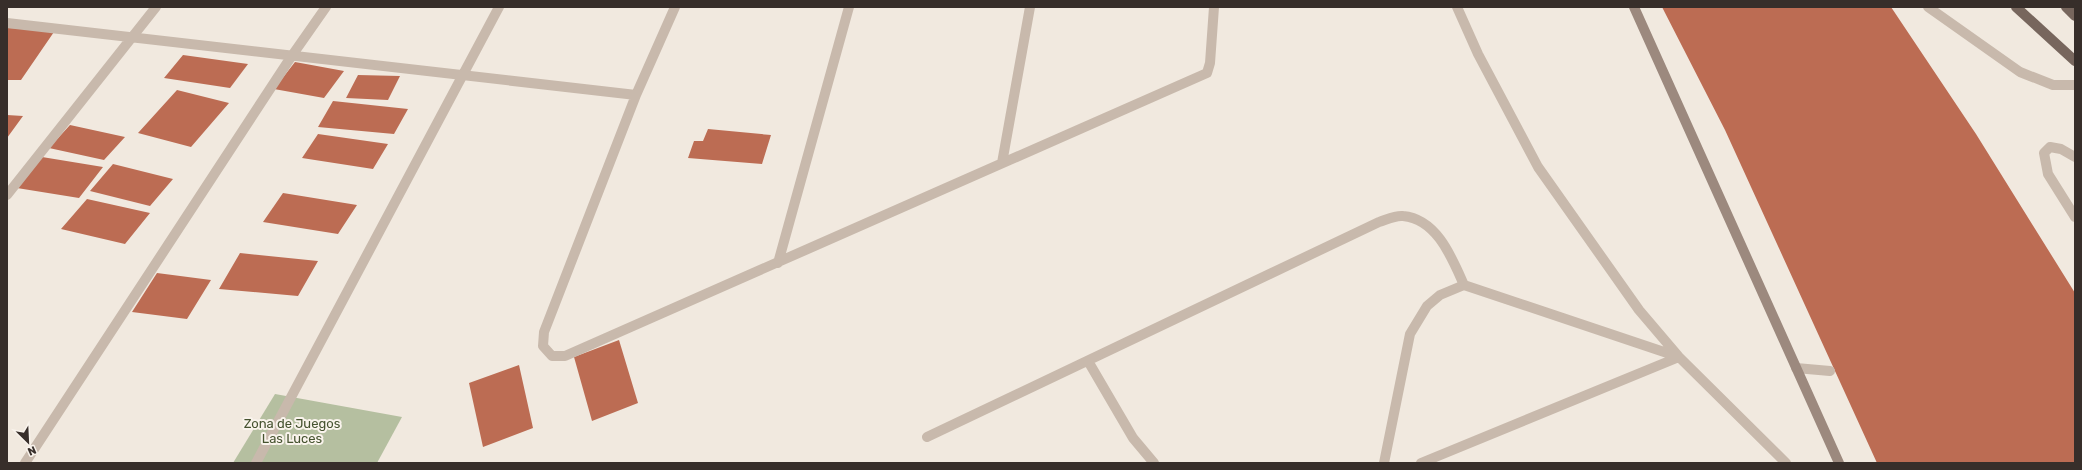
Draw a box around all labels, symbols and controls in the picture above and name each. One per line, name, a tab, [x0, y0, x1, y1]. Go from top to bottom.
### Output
park label: Zona de Juegos Las Luces	[244, 416, 341, 446]
north arrow	[8, 422, 48, 462]
text: N	[26, 443, 38, 458]

